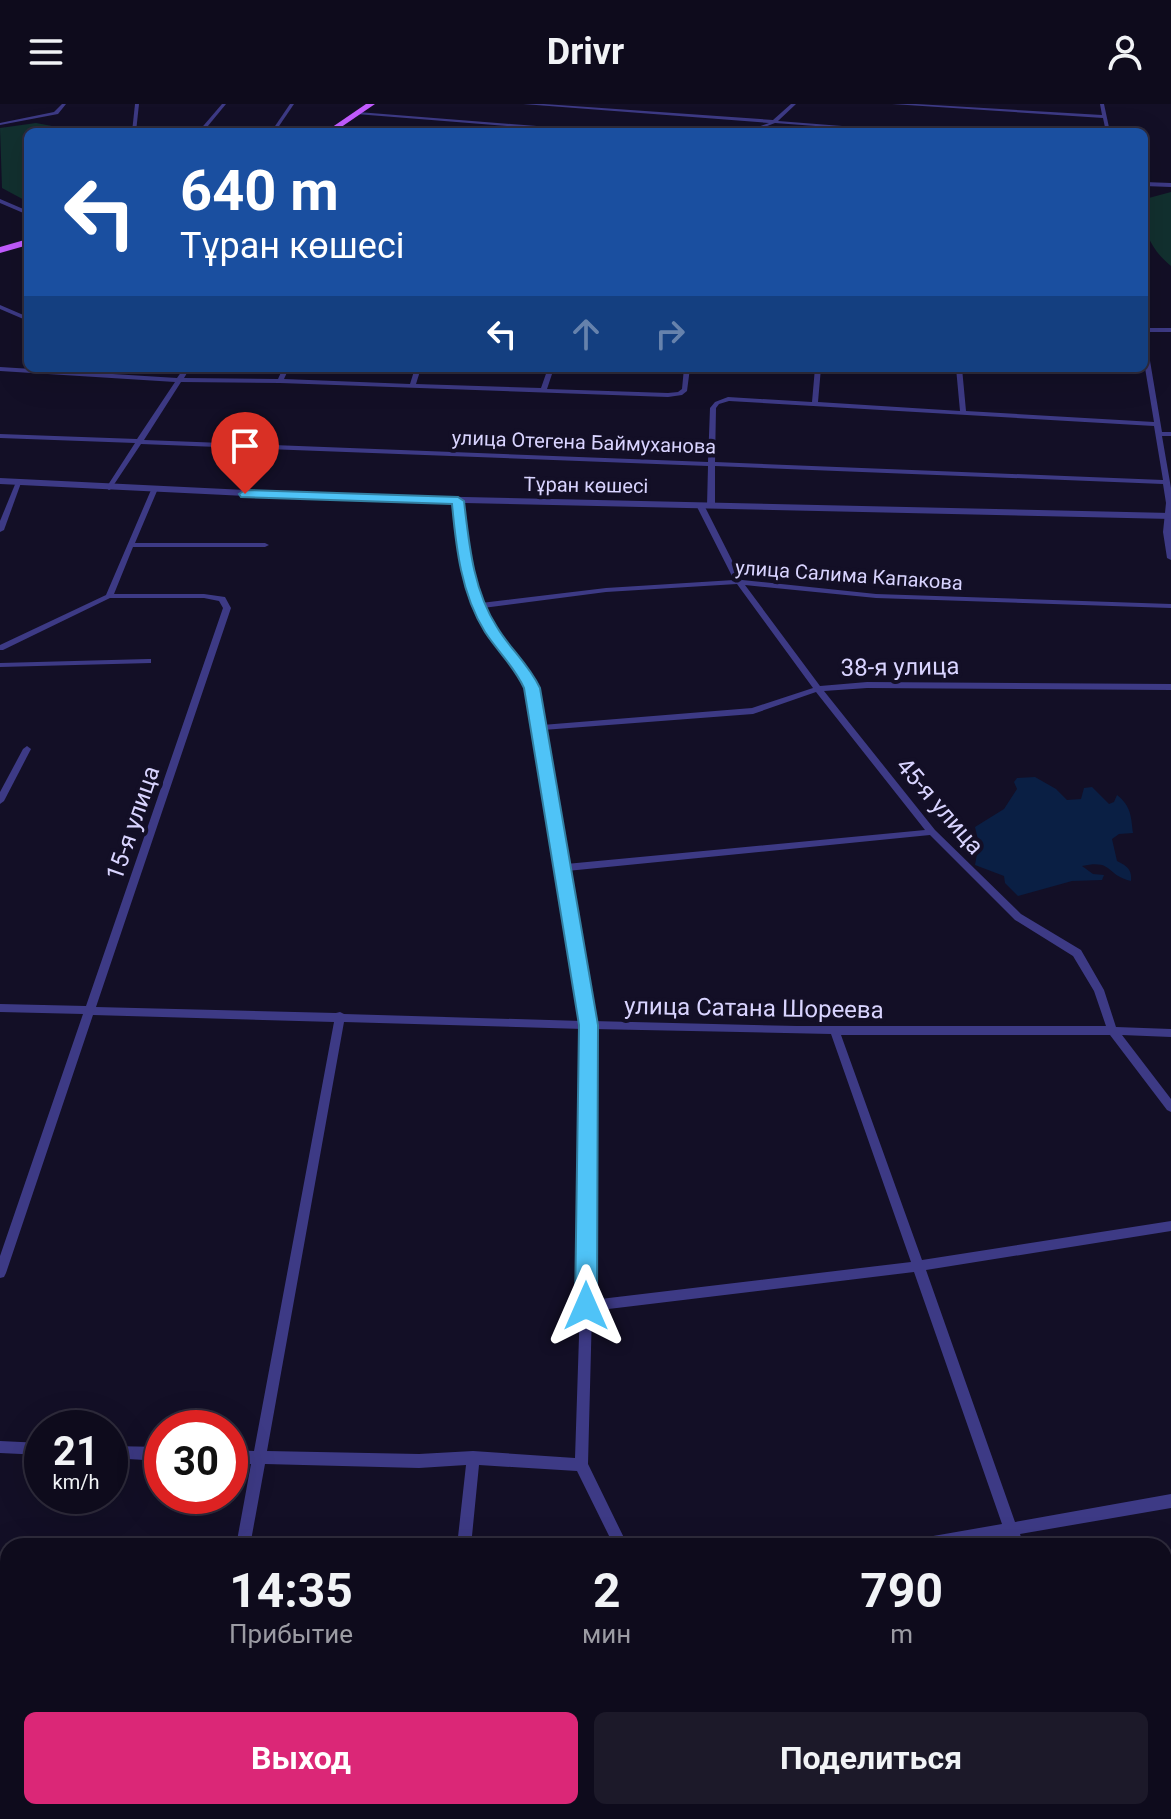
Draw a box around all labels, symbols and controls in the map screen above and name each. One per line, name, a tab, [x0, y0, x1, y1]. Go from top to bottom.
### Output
icon: menu	[24, 30, 68, 74]
icon: person	[1103, 30, 1147, 74]
text: Drivr	[547, 31, 624, 73]
text: 640 m	[180, 158, 339, 224]
icon: left	[48, 160, 152, 264]
text: Тұран көшесі	[180, 225, 404, 267]
icon: left	[480, 312, 524, 356]
icon: ahead	[564, 312, 608, 356]
icon: right	[648, 312, 692, 356]
pin	[211, 412, 279, 494]
icon: arrive	[223, 424, 267, 468]
street label: улица Отегена Баймуханова	[451, 425, 717, 459]
street label: Тұран көшесі	[523, 472, 649, 498]
street label: улица Салима Капакова	[734, 555, 964, 595]
street label: 38-я улица	[840, 652, 960, 682]
street label: 45-я улица	[891, 752, 989, 860]
street label: 15-я улица	[100, 762, 166, 884]
street label: улица Сатана Шореева	[624, 992, 884, 1024]
position arrow	[544, 1264, 628, 1348]
speed limit sign: 30	[144, 1410, 248, 1514]
text: 21	[53, 1428, 99, 1475]
text: km/h	[53, 1470, 99, 1494]
text: 14:35	[229, 1562, 353, 1619]
text: 2	[593, 1562, 620, 1619]
text: 790	[860, 1562, 943, 1619]
text: Прибытие	[229, 1619, 353, 1649]
text: мин	[582, 1619, 631, 1649]
text: m	[890, 1619, 913, 1649]
button: Выход	[24, 1712, 578, 1804]
button: Поделиться	[594, 1712, 1148, 1804]

